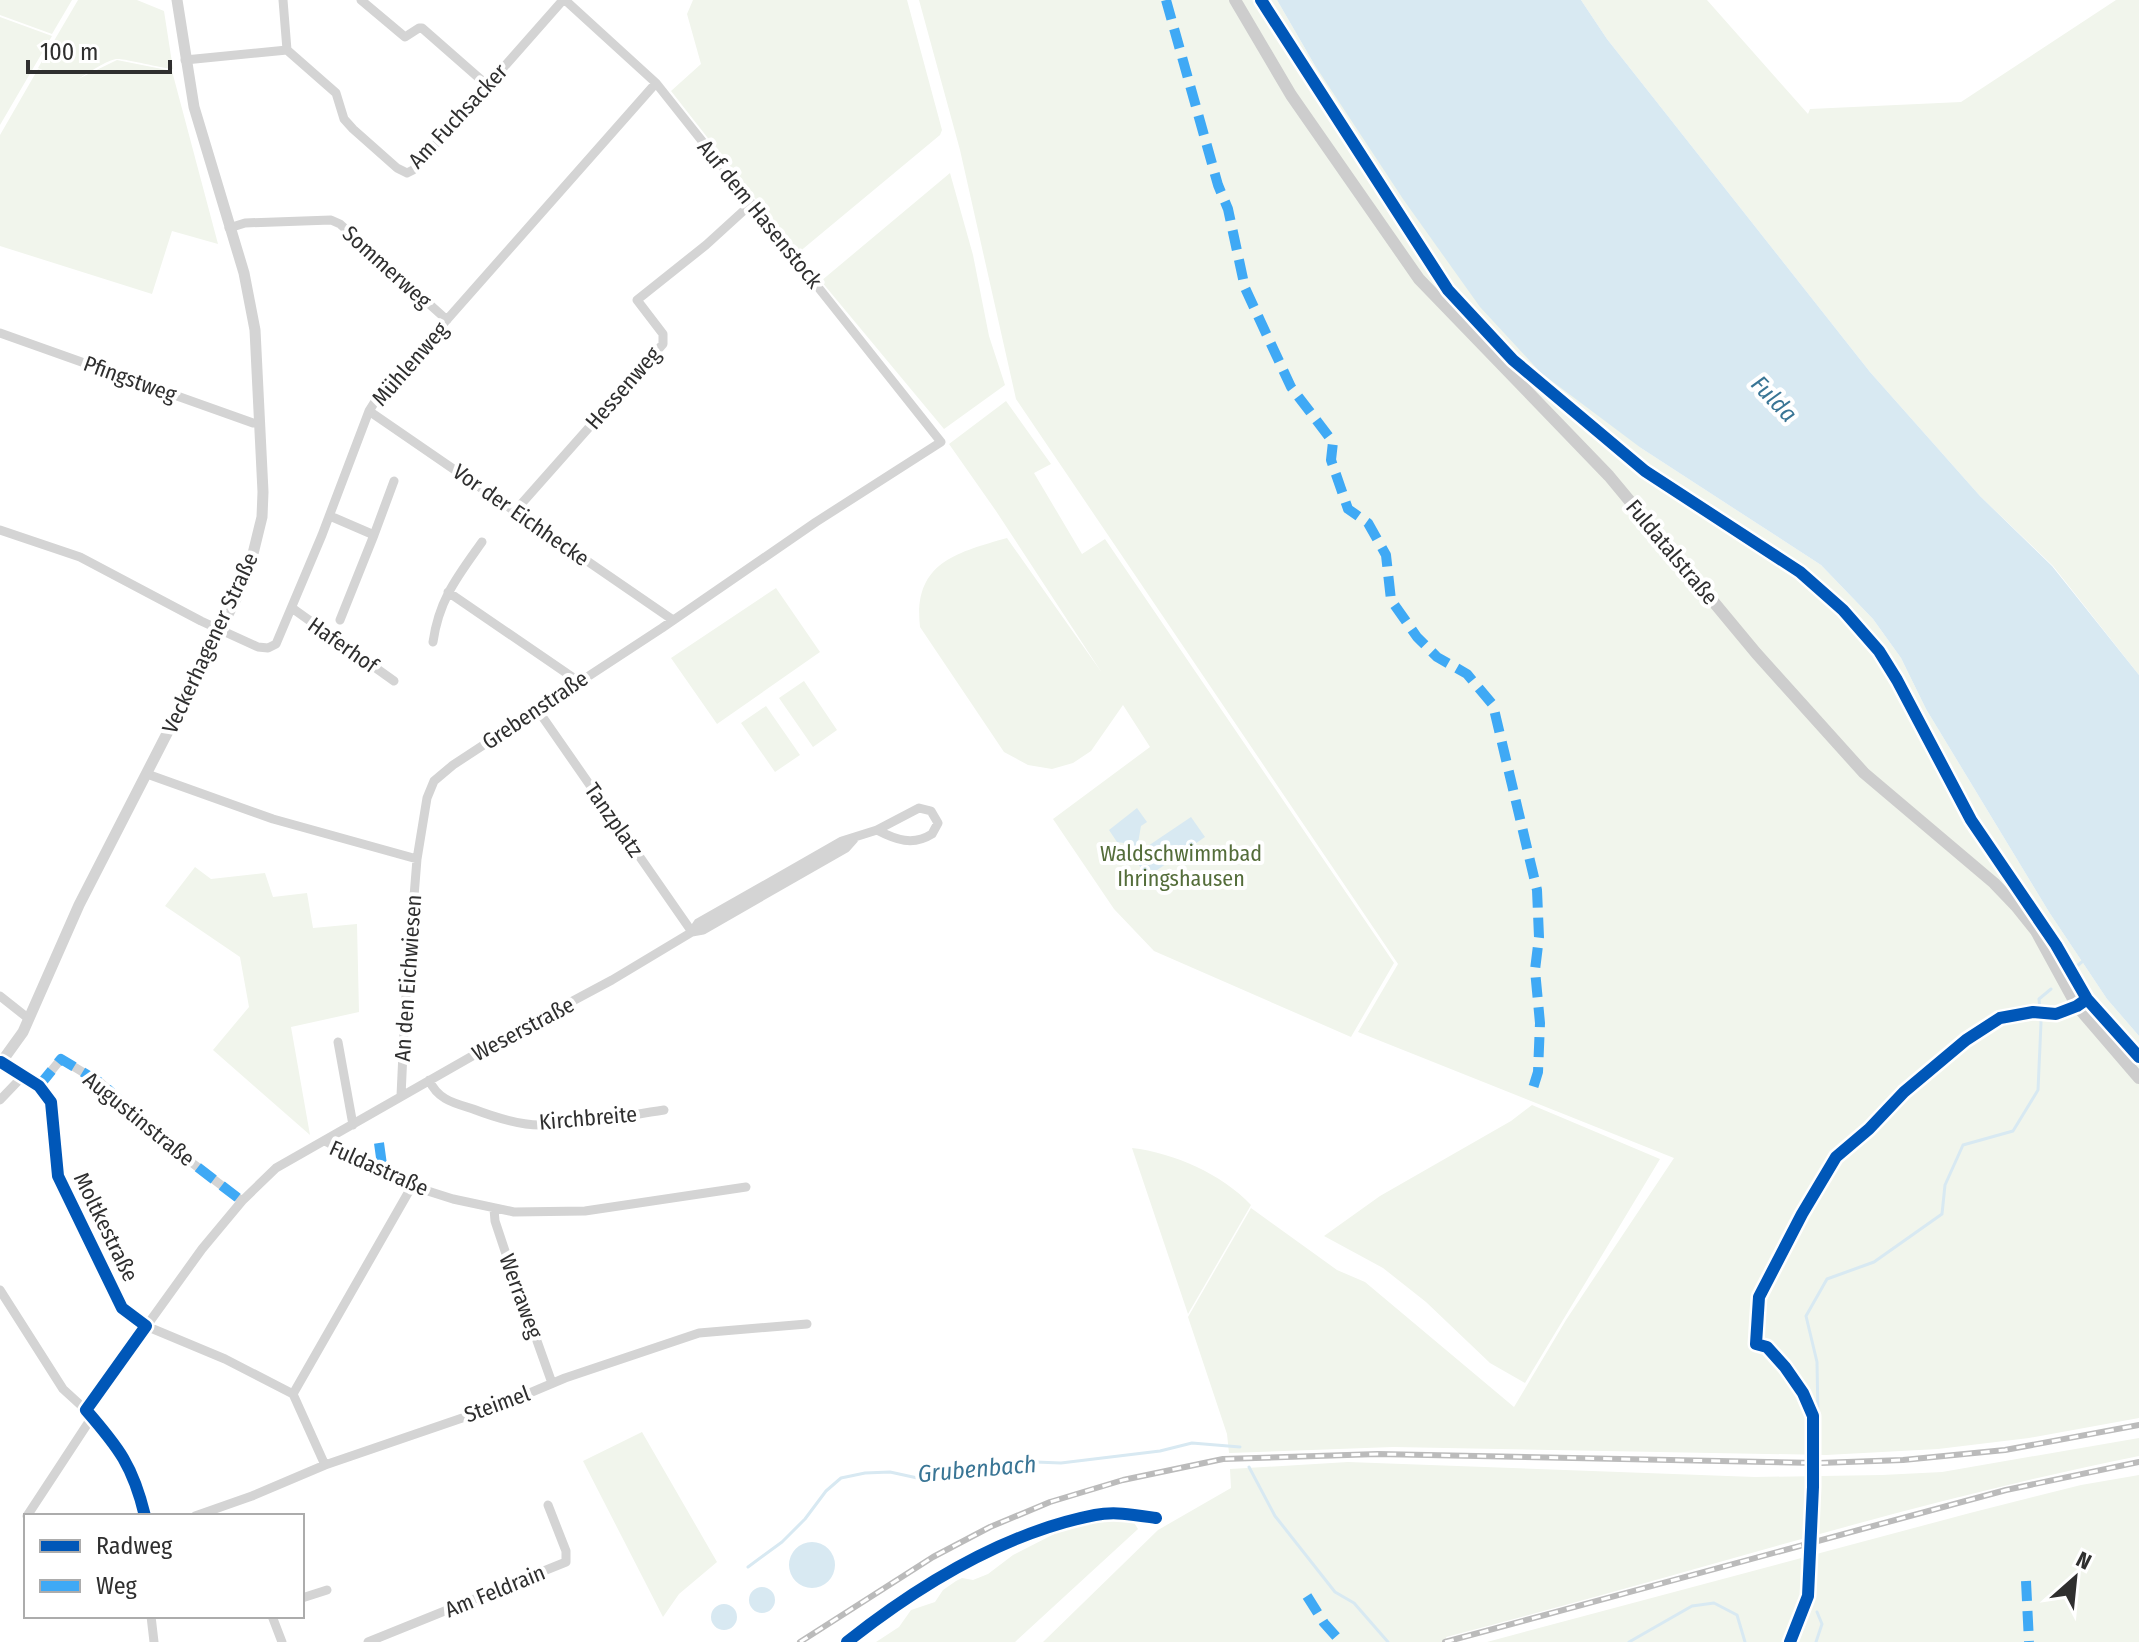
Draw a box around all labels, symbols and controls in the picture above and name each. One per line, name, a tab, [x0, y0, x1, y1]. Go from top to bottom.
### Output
scale bar	[28, 24, 170, 74]
text: 100 m	[40, 38, 98, 66]
street label: Am Fuchsacker	[403, 58, 513, 174]
street label: Auf dem Hasenstock	[692, 134, 829, 294]
street label: Sommerweg	[337, 220, 438, 314]
street label: Mühlenweg	[366, 316, 454, 412]
street label: Hessenweg	[580, 341, 667, 435]
street label: Pfingstweg	[80, 350, 181, 408]
water label: Fulda	[1745, 370, 1803, 428]
street label: Vor der Eichhecke	[448, 458, 594, 572]
street label: Fuldatalstraße	[1620, 494, 1724, 610]
street label: Veckerhagener Straße	[156, 548, 264, 738]
street label: Haferhof	[303, 611, 384, 679]
street label: Grebenstraße	[477, 665, 593, 755]
street label: Tanzplatz	[579, 778, 649, 862]
park label: Waldschwimmbad Ihringshausen	[1100, 840, 1262, 892]
street label: An den Eichwiesen	[389, 894, 427, 1062]
street label: Weserstraße	[467, 991, 579, 1067]
street label: Augustinstraße	[78, 1066, 200, 1172]
street label: Kirchbreite	[538, 1100, 638, 1136]
street label: Fuldastraße	[325, 1134, 433, 1202]
street label: Moltkestraße	[68, 1168, 144, 1286]
street label: Werraweg	[493, 1250, 549, 1343]
street label: Steimel	[461, 1380, 534, 1428]
water label: Grubenbach	[917, 1450, 1037, 1488]
legend	[24, 1514, 304, 1618]
text: Radweg	[96, 1532, 173, 1560]
north arrow	[2035, 1538, 2115, 1618]
text: N	[2072, 1546, 2096, 1576]
street label: Am Feldrain	[441, 1559, 549, 1623]
text: Weg	[96, 1572, 138, 1600]

